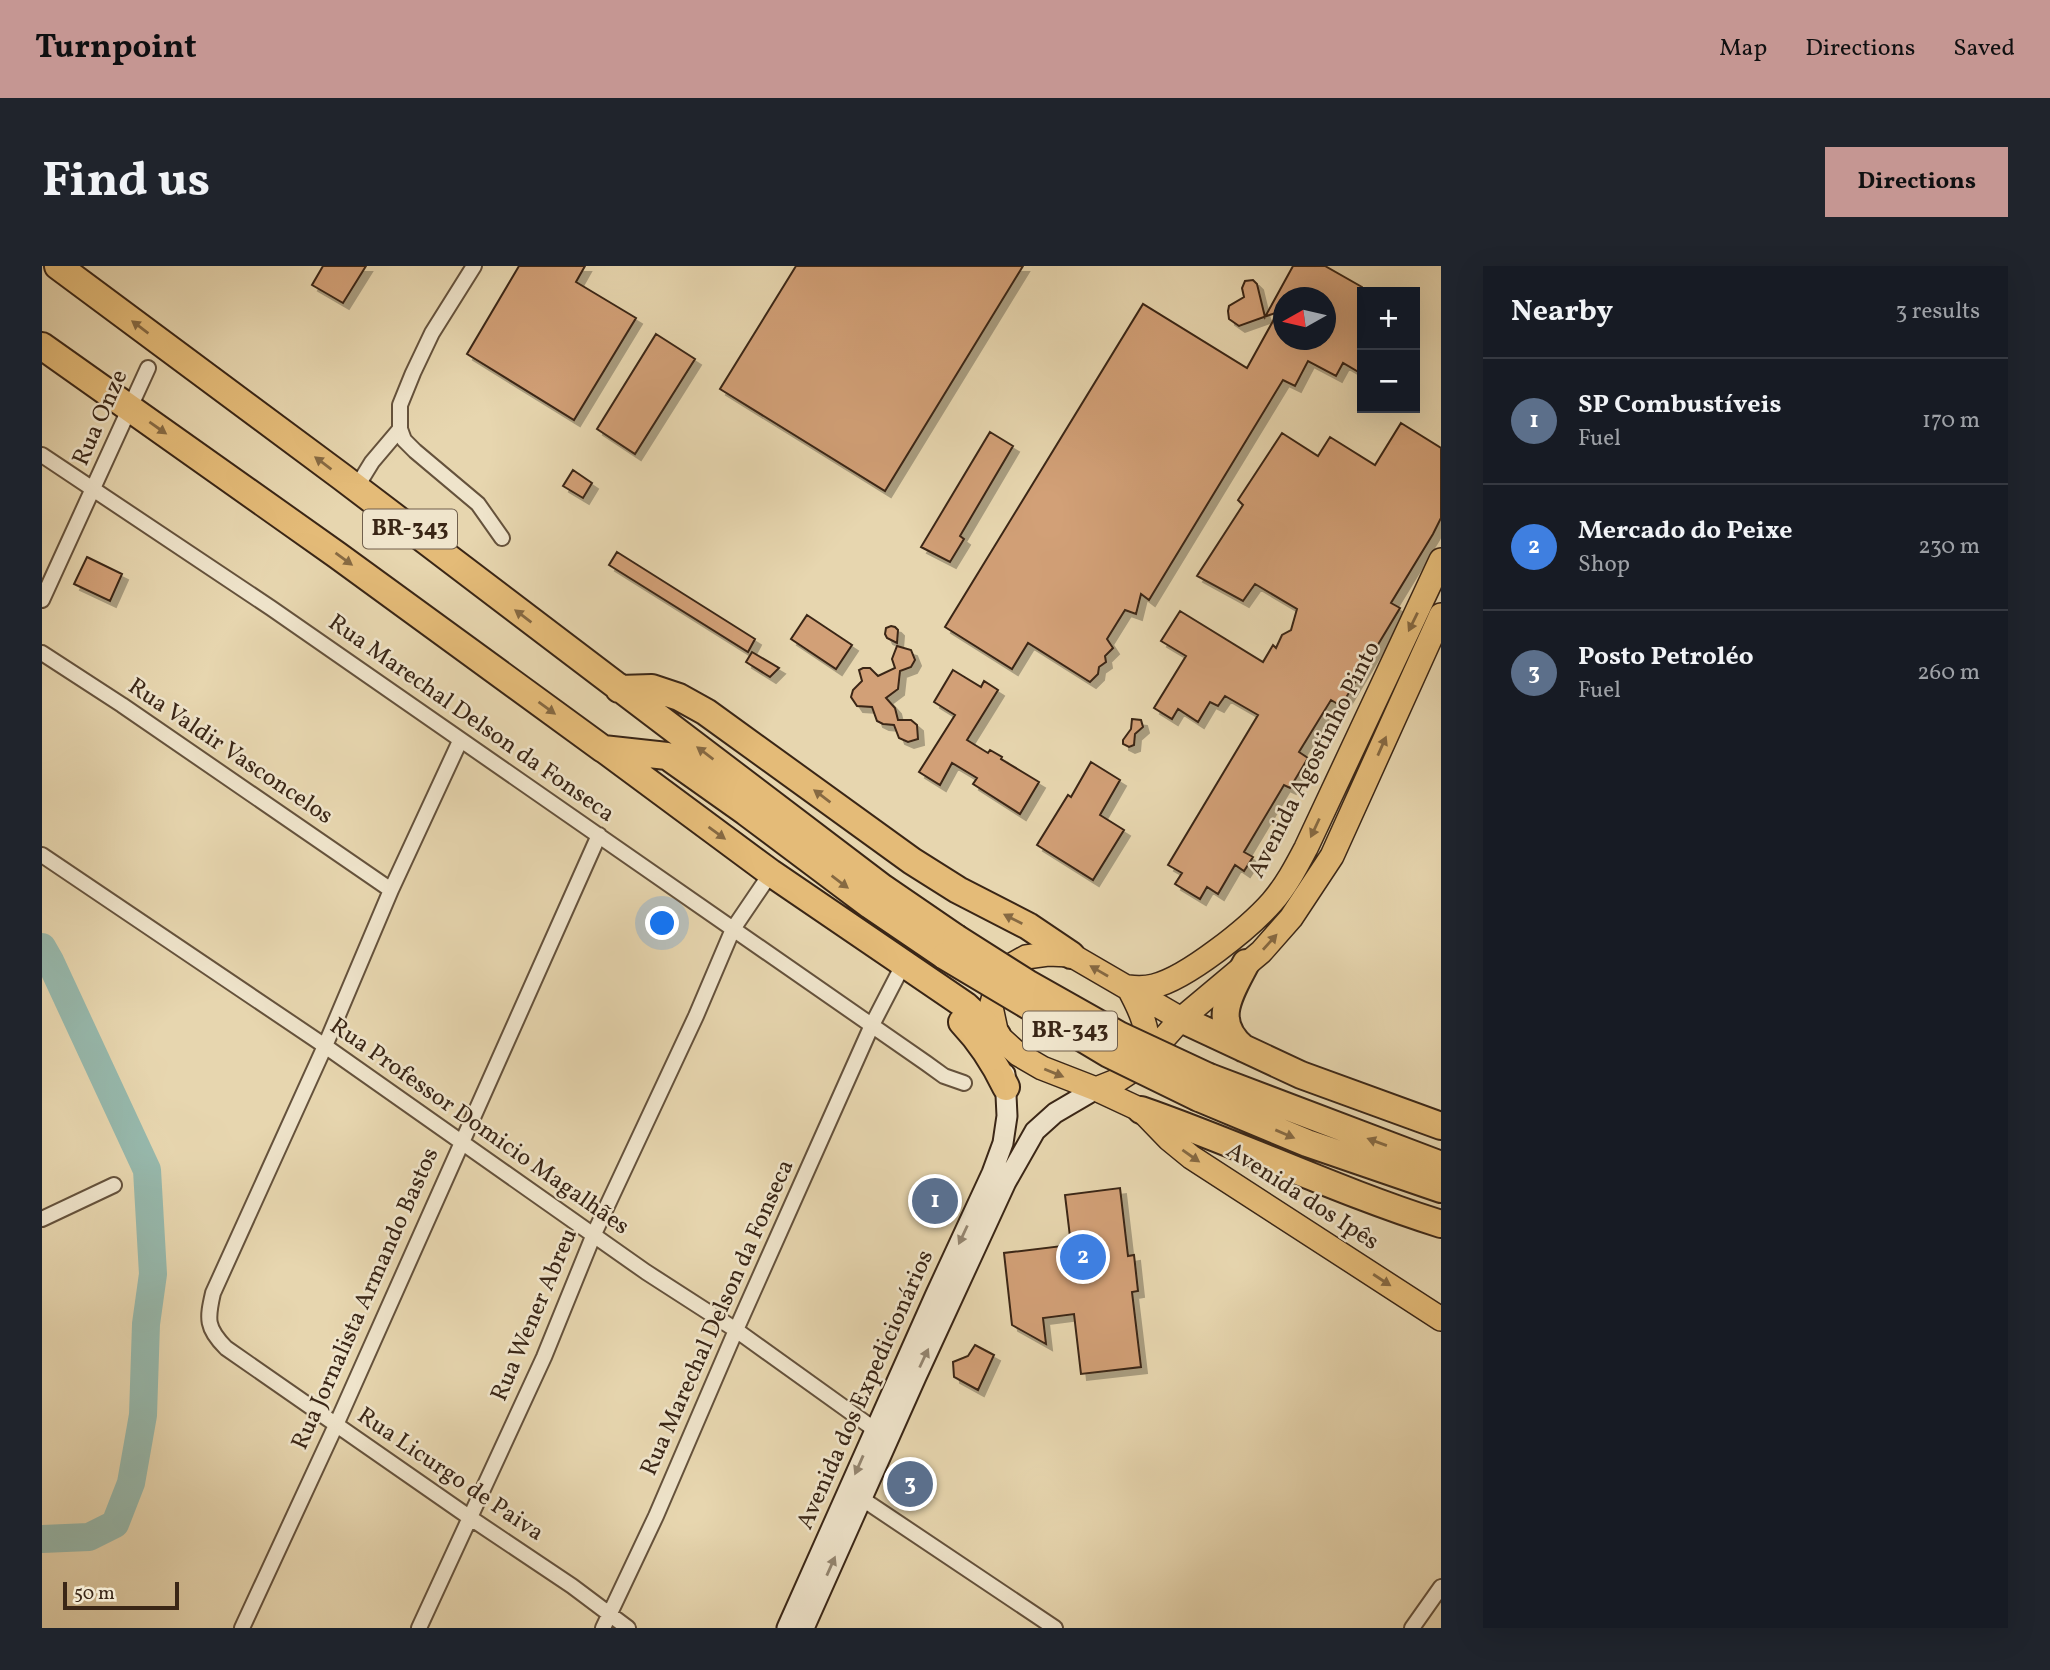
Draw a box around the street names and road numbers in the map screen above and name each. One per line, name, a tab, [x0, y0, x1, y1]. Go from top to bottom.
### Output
street label: Rua Onze	[65, 365, 137, 471]
road number: BR-343	[363, 510, 457, 548]
street label: Rua Marechal Delson da Fonseca	[321, 607, 621, 831]
street label: Avenida Agostinho Pinto	[1240, 636, 1390, 884]
street label: Rua Valdir Vasconcelos	[121, 671, 339, 833]
street label: Rua Professor Domicio Magalhães	[322, 1010, 636, 1244]
road number: BR-343	[1023, 1012, 1117, 1051]
street label: Avenida dos Ipês	[1219, 1135, 1385, 1259]
street label: Rua Jornalista Armando Bastos	[284, 1142, 448, 1456]
street label: Rua Marechal Delson da Fonseca	[633, 1154, 803, 1482]
street label: Rua Wener Abreu	[483, 1223, 587, 1407]
street label: Avenida dos Expedicionários	[789, 1245, 943, 1535]
street label: Rua Licurgo de Paiva	[350, 1400, 550, 1550]

